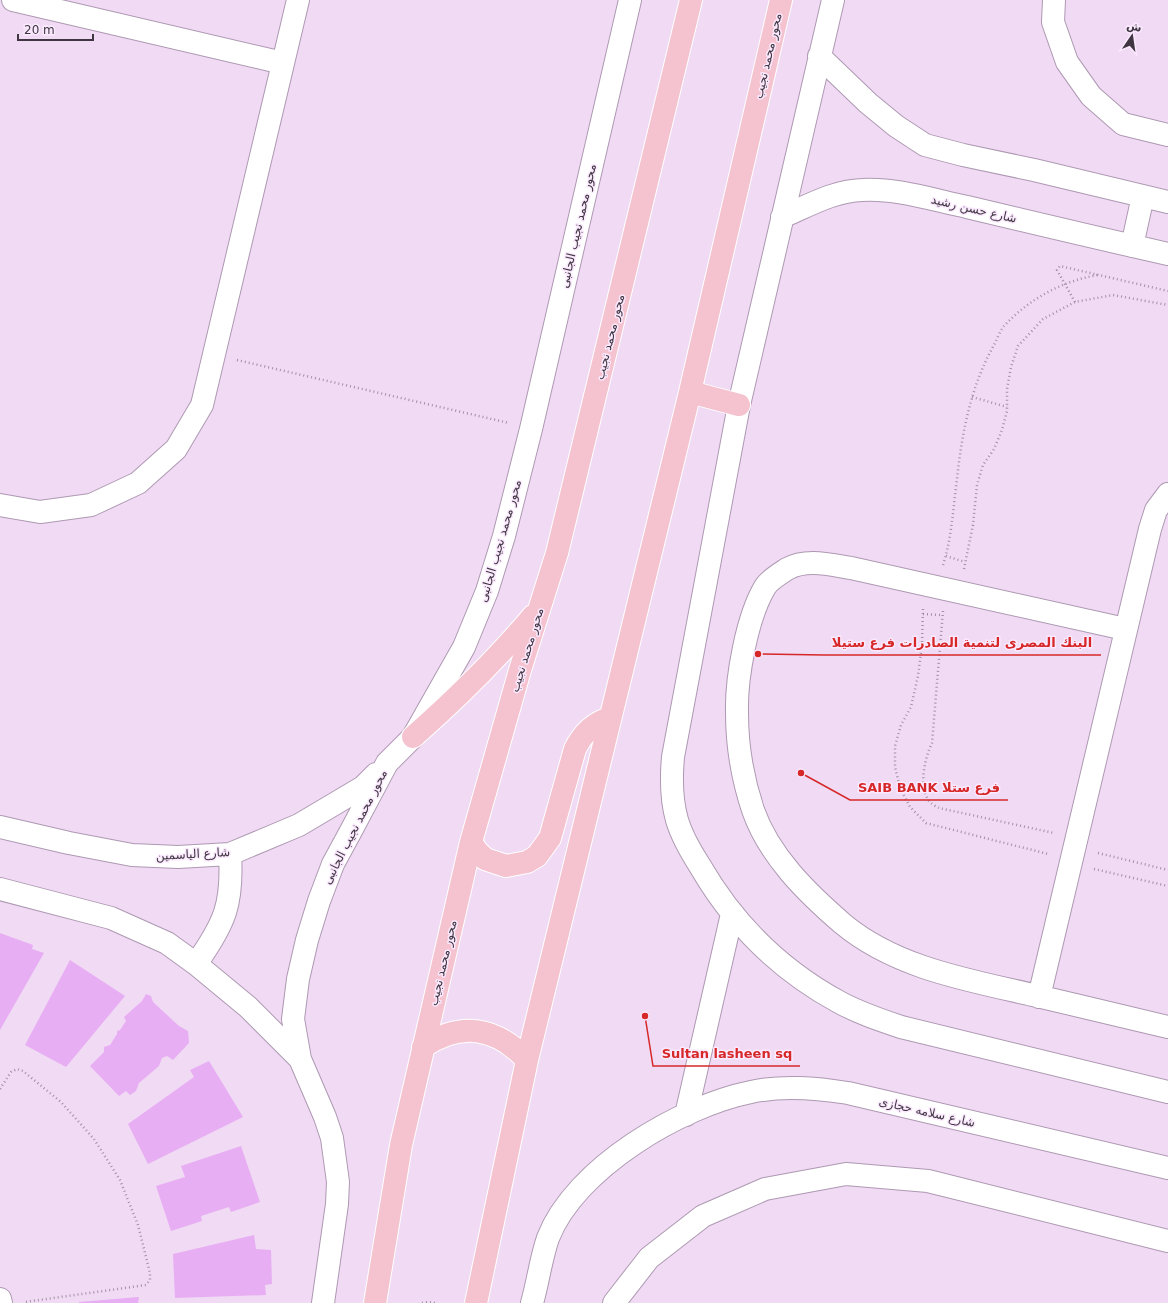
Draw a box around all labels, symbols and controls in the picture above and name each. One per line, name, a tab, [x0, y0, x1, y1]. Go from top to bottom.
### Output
street label: محور محمد نجيب	[751, 12, 786, 101]
scale bar	[18, 16, 93, 42]
north arrow	[1112, 16, 1152, 56]
text: ش	[1125, 19, 1143, 35]
text: 20 m	[24, 23, 55, 37]
street label: محور محمد نجيب الجانبى	[557, 163, 600, 290]
street label: شارع حسن رشيد	[930, 192, 1018, 227]
street label: محور محمد نجيب	[593, 293, 628, 381]
street label: محور محمد نجيب الجانبى	[476, 478, 525, 604]
street label: محور محمد نجيب	[507, 606, 547, 694]
callout: البنك المصرى لتنمية الصادرات فرع ستيلا	[824, 630, 1101, 655]
text: البنك المصرى لتنمية الصادرات فرع ستيلا	[832, 635, 1092, 650]
street label: محور محمد نجيب الجانبى	[320, 767, 391, 887]
callout: SAIB BANK فرع ستلا	[850, 775, 1008, 800]
text: SAIB BANK فرع ستلا	[858, 780, 1000, 795]
street label: شارع الياسمين	[155, 845, 231, 864]
street label: محور محمد نجيب	[426, 919, 461, 1008]
callout: Sultan lasheen sq	[653, 1041, 800, 1066]
text: Sultan lasheen sq	[662, 1046, 792, 1061]
street label: شارع سلامه حجازى	[877, 1094, 977, 1131]

